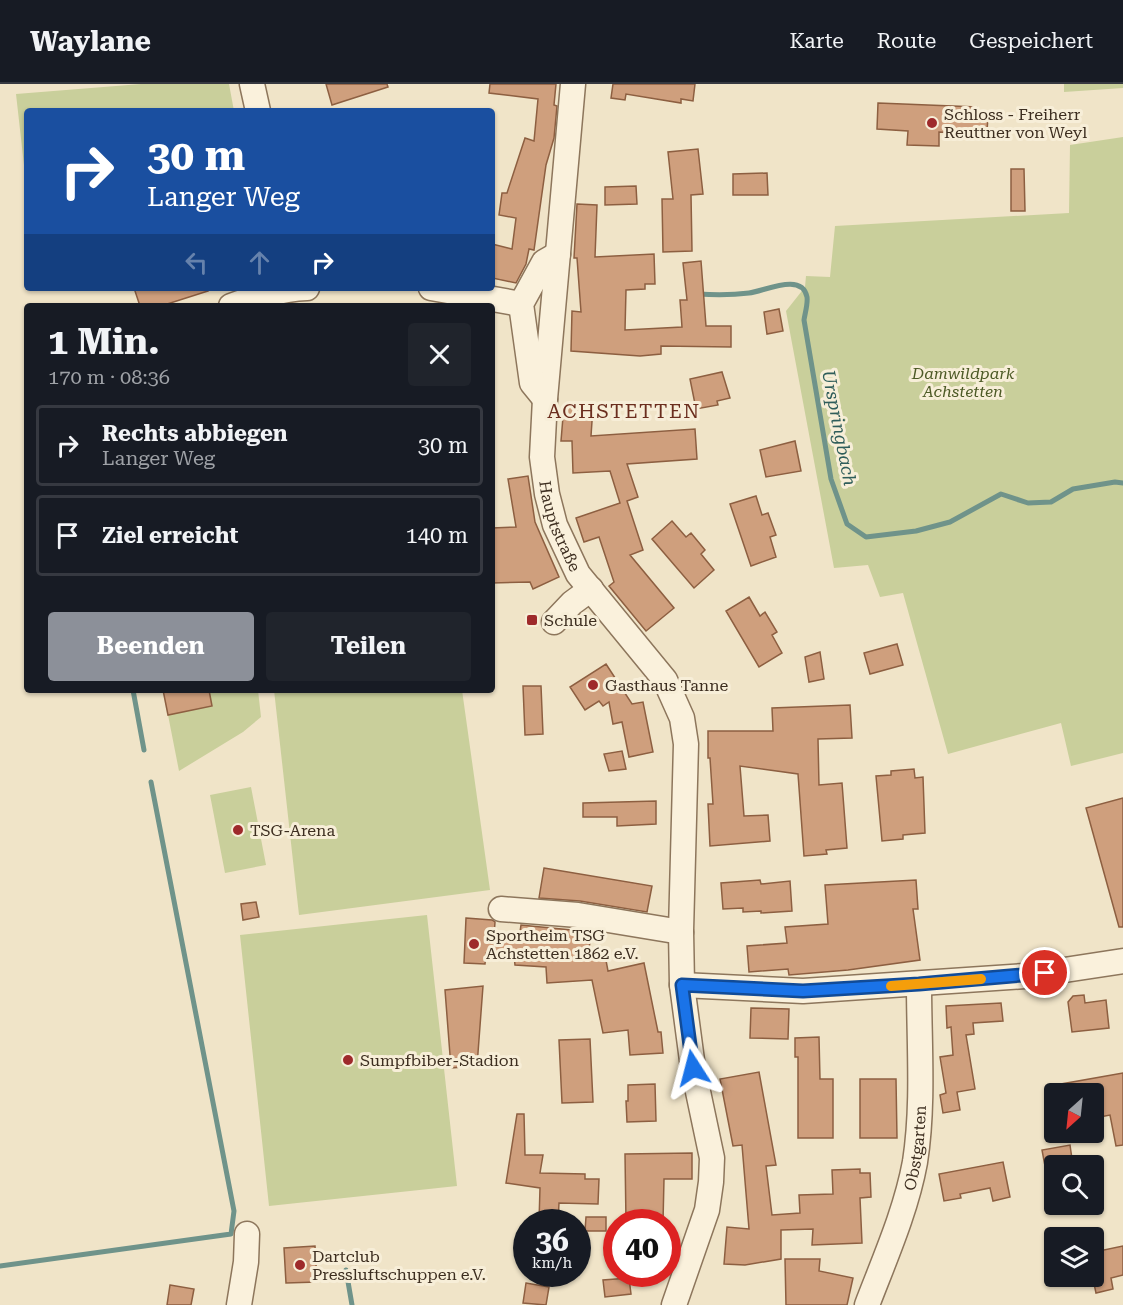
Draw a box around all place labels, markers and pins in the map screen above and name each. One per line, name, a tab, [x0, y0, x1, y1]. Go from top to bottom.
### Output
place label: Schloss - Freiherr Reuttner von Weyl	[944, 105, 1087, 142]
marker: Schloss - Freiherr Reuttner von Weyl	[925, 116, 939, 130]
place label: Schule	[544, 611, 597, 630]
marker: Schule	[525, 613, 539, 627]
place label: Gasthaus Tanne	[605, 676, 728, 695]
marker: Gasthaus Tanne	[586, 678, 600, 692]
place label: TSG-Arena	[250, 821, 335, 840]
marker: TSG-Arena	[231, 823, 245, 837]
place label: Sportheim TSG Achstetten 1862 e.V.	[486, 926, 639, 963]
marker: Sportheim TSG Achstetten 1862 e.V.	[467, 937, 481, 951]
pin	[1019, 947, 1070, 998]
place label: Sumpfbiber-Stadion	[360, 1051, 519, 1070]
marker: Sumpfbiber-Stadion	[341, 1053, 355, 1067]
place label: Dartclub Pressluftschuppen e.V.	[312, 1247, 486, 1284]
marker: Dartclub Pressluftschuppen e.V.	[293, 1258, 307, 1272]

